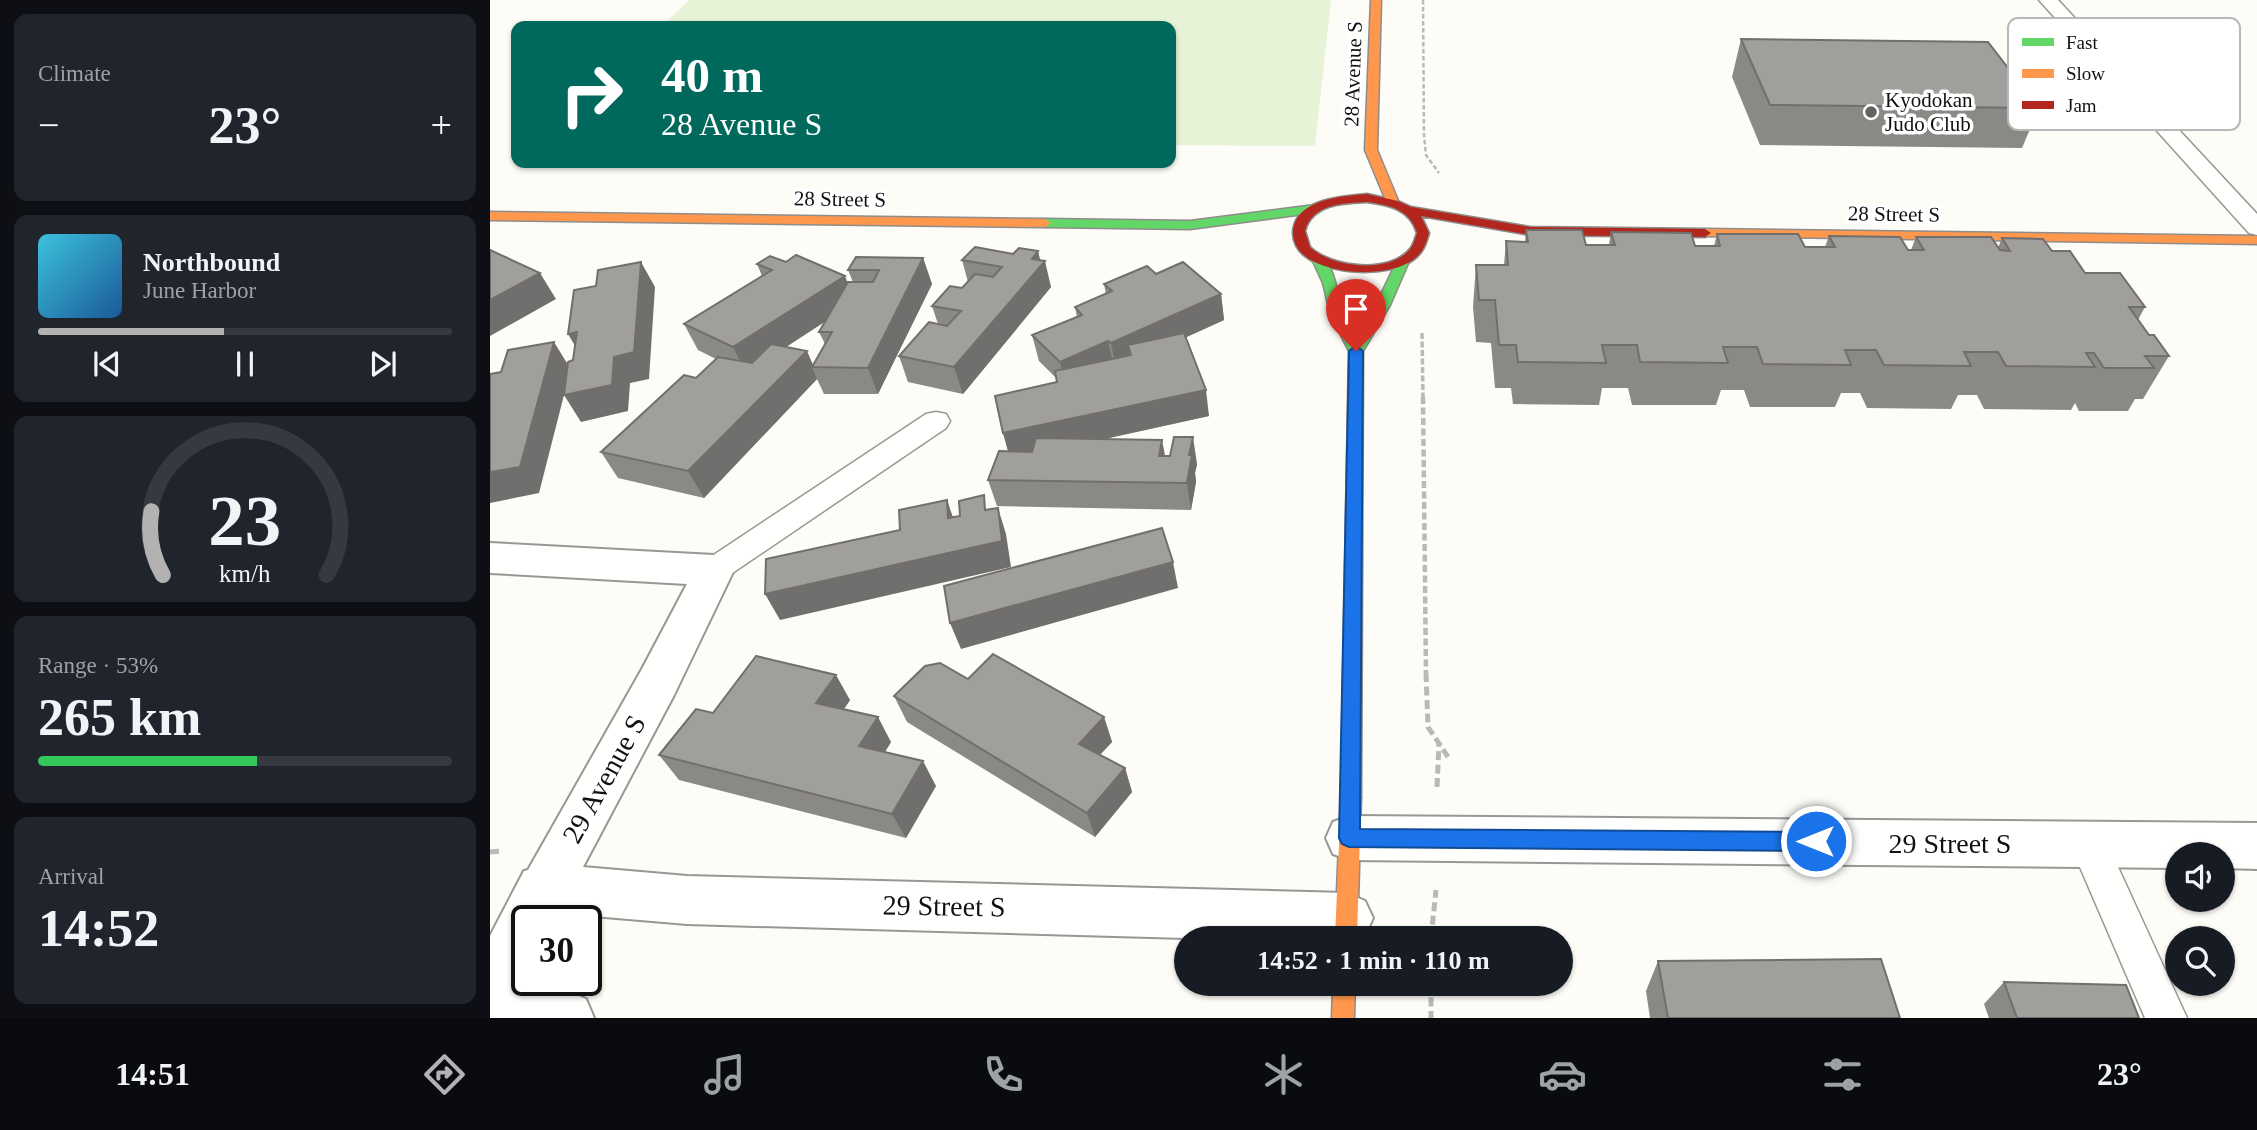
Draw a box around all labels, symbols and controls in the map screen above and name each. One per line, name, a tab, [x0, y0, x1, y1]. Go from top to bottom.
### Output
legend	[2008, 18, 2240, 130]
street label: 28 Avenue S	[1339, 21, 1367, 127]
text: Fast	[2066, 32, 2098, 53]
text: 40 m	[661, 48, 763, 103]
icon: right	[546, 49, 637, 140]
text: Climate	[38, 61, 111, 86]
text: Slow	[2066, 63, 2105, 84]
place label: Kyodokan Judo Club	[1885, 88, 1973, 136]
text: Jam	[2066, 95, 2097, 116]
text: 23°	[209, 97, 281, 154]
text: −	[38, 104, 59, 146]
text: +	[431, 104, 452, 146]
marker: Kyodokan Judo Club	[1863, 104, 1879, 120]
text: 28 Avenue S	[661, 106, 822, 142]
street label: 28 Street S	[794, 186, 886, 212]
street label: 28 Street S	[1848, 201, 1940, 227]
text: Northbound	[143, 248, 280, 277]
text: June Harbor	[143, 278, 256, 303]
pin	[1326, 279, 1386, 351]
icon: arrive	[1337, 290, 1375, 328]
icon: previous	[88, 345, 126, 383]
icon: pause	[226, 345, 264, 383]
icon: next	[364, 345, 402, 383]
text: 23	[209, 480, 281, 561]
text: km/h	[219, 560, 271, 587]
text: Range · 53%	[38, 653, 158, 678]
text: 265 km	[38, 689, 201, 746]
street label: 29 Avenue S	[556, 710, 652, 848]
position arrow	[1779, 804, 1853, 878]
street label: 29 Street S	[1889, 828, 2011, 859]
map controls	[2165, 842, 2235, 996]
button: sound	[2165, 842, 2235, 912]
text: Arrival	[38, 864, 104, 889]
street label: 29 Street S	[882, 889, 1006, 923]
text: 14:52	[38, 900, 159, 957]
speed limit sign: 30	[511, 905, 602, 996]
button: search	[2165, 926, 2235, 996]
text: 14:52 · 1 min · 110 m	[1257, 946, 1490, 975]
icon: directions	[420, 1050, 469, 1099]
icon: music	[700, 1050, 749, 1099]
icon: phone	[979, 1050, 1028, 1099]
icon: climate	[1259, 1050, 1308, 1099]
icon: car	[1538, 1050, 1587, 1099]
icon: filters	[1818, 1050, 1867, 1099]
text: 14:51	[115, 1056, 190, 1092]
text: 23°	[2097, 1056, 2142, 1092]

